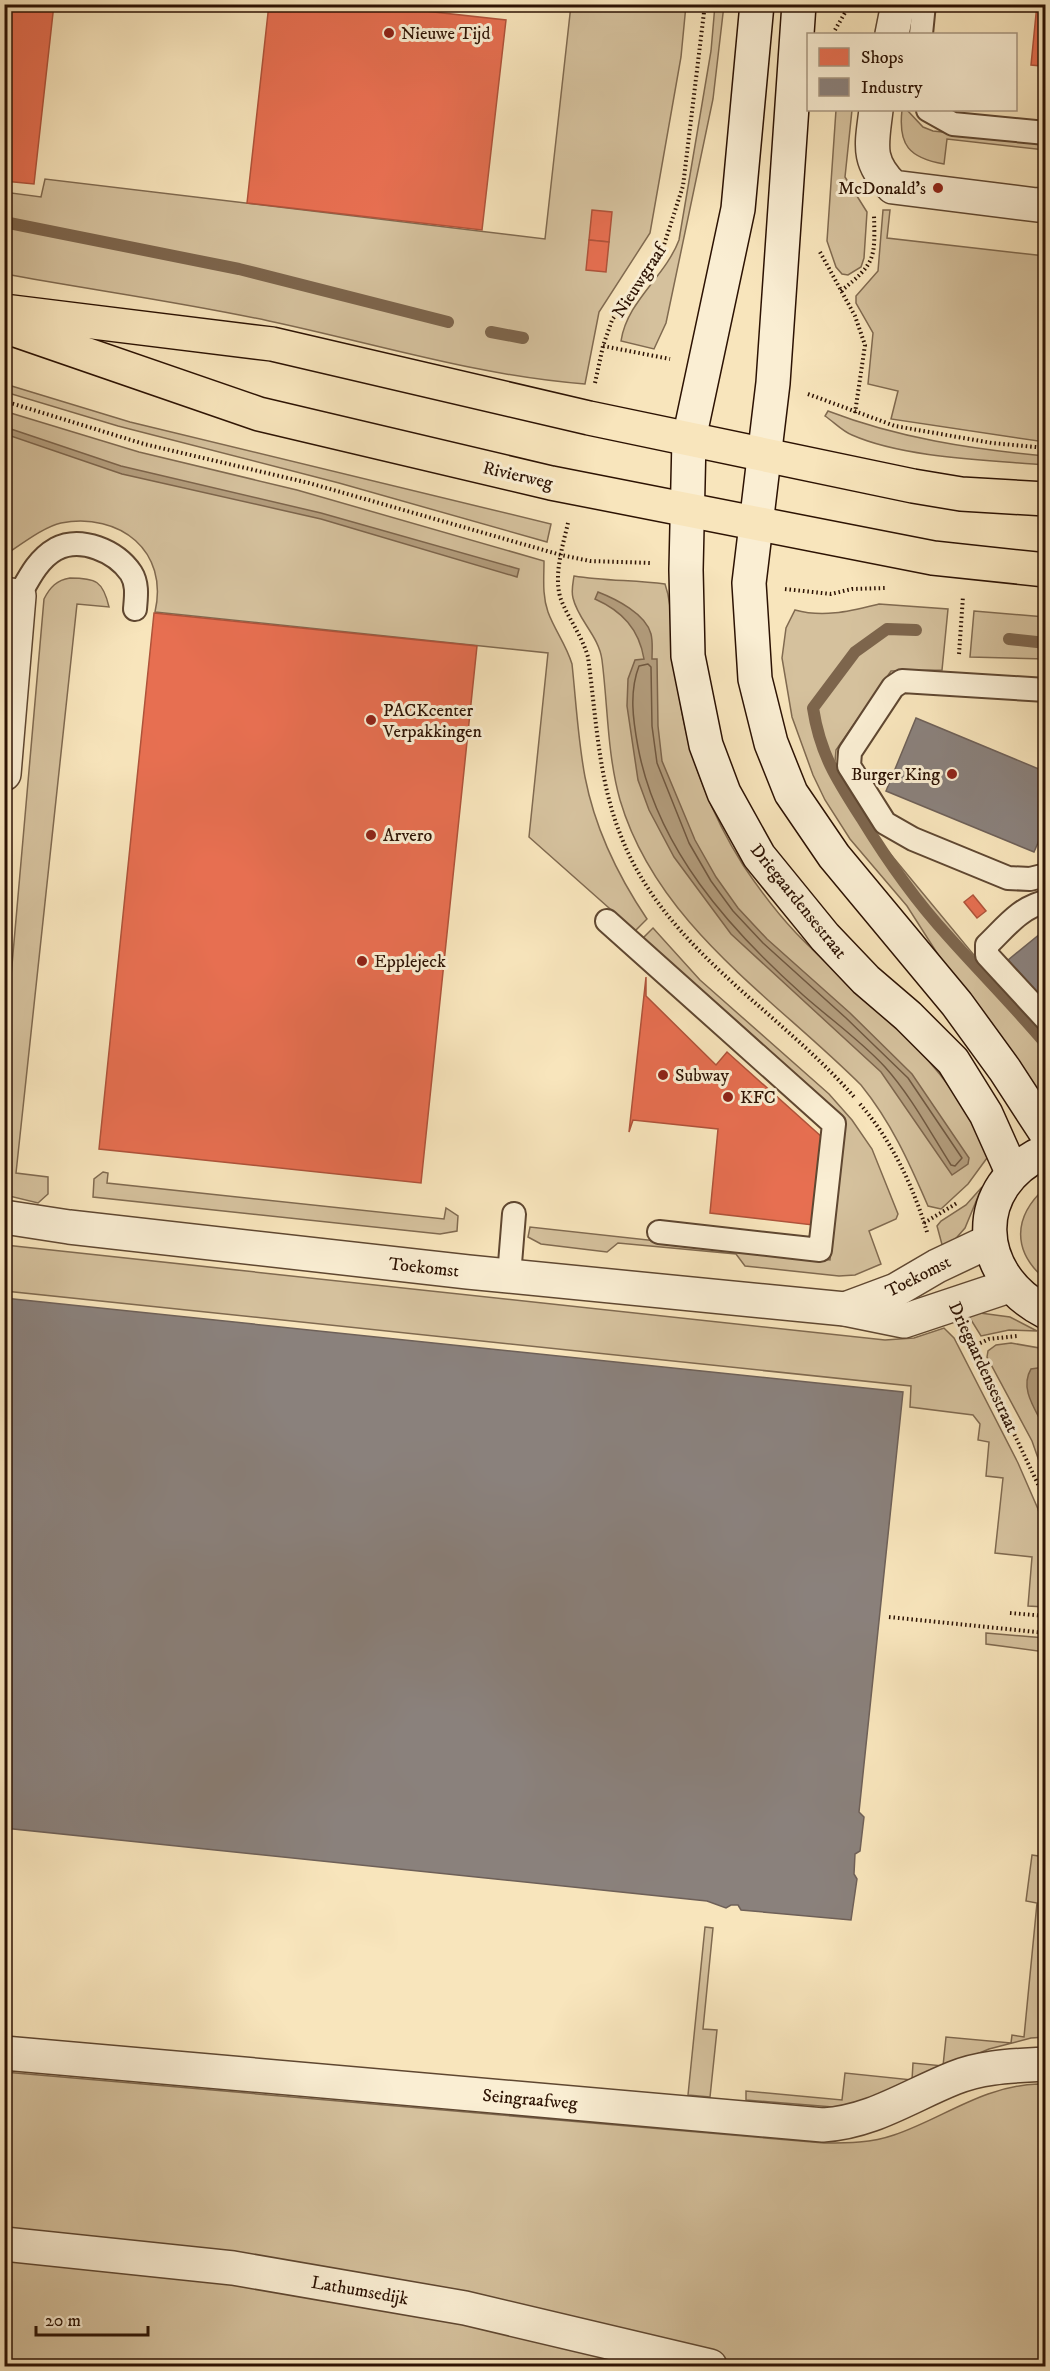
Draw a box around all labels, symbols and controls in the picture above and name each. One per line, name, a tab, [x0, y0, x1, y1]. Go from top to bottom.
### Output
place label: Nieuwe Tijd	[401, 23, 490, 45]
marker: Nieuwe Tijd	[382, 26, 396, 40]
legend	[807, 33, 1017, 111]
text: Shops	[861, 47, 904, 69]
text: Industry	[861, 77, 923, 99]
place label: McDonald's	[838, 178, 926, 200]
marker: McDonald's	[931, 181, 945, 195]
street label: Nieuwgraaf	[608, 238, 673, 322]
street label: Rivierweg	[481, 457, 555, 495]
place label: PACKcenter Verpakkingen	[382, 700, 482, 743]
marker: PACKcenter Verpakkingen	[364, 713, 378, 727]
place label: Burger King	[851, 764, 940, 786]
marker: Burger King	[945, 767, 959, 781]
place label: Arvero	[383, 825, 432, 847]
marker: Arvero	[364, 828, 378, 842]
street label: Driegaardensestraat	[745, 840, 852, 964]
place label: Epplejeck	[374, 951, 446, 973]
marker: Epplejeck	[355, 954, 369, 968]
place label: Subway	[675, 1065, 730, 1087]
marker: Subway	[656, 1068, 670, 1082]
place label: KFC	[740, 1087, 776, 1109]
marker: KFC	[721, 1090, 735, 1104]
street label: Toekomst	[882, 1251, 955, 1303]
street label: Toekomst	[388, 1253, 460, 1283]
street label: Driegaardensestraat	[943, 1299, 1023, 1437]
street label: Seingraafweg	[482, 2085, 579, 2115]
street label: Lathumsedijk	[310, 2272, 410, 2310]
scale bar	[36, 2299, 148, 2337]
text: 20 m	[45, 2310, 81, 2332]

